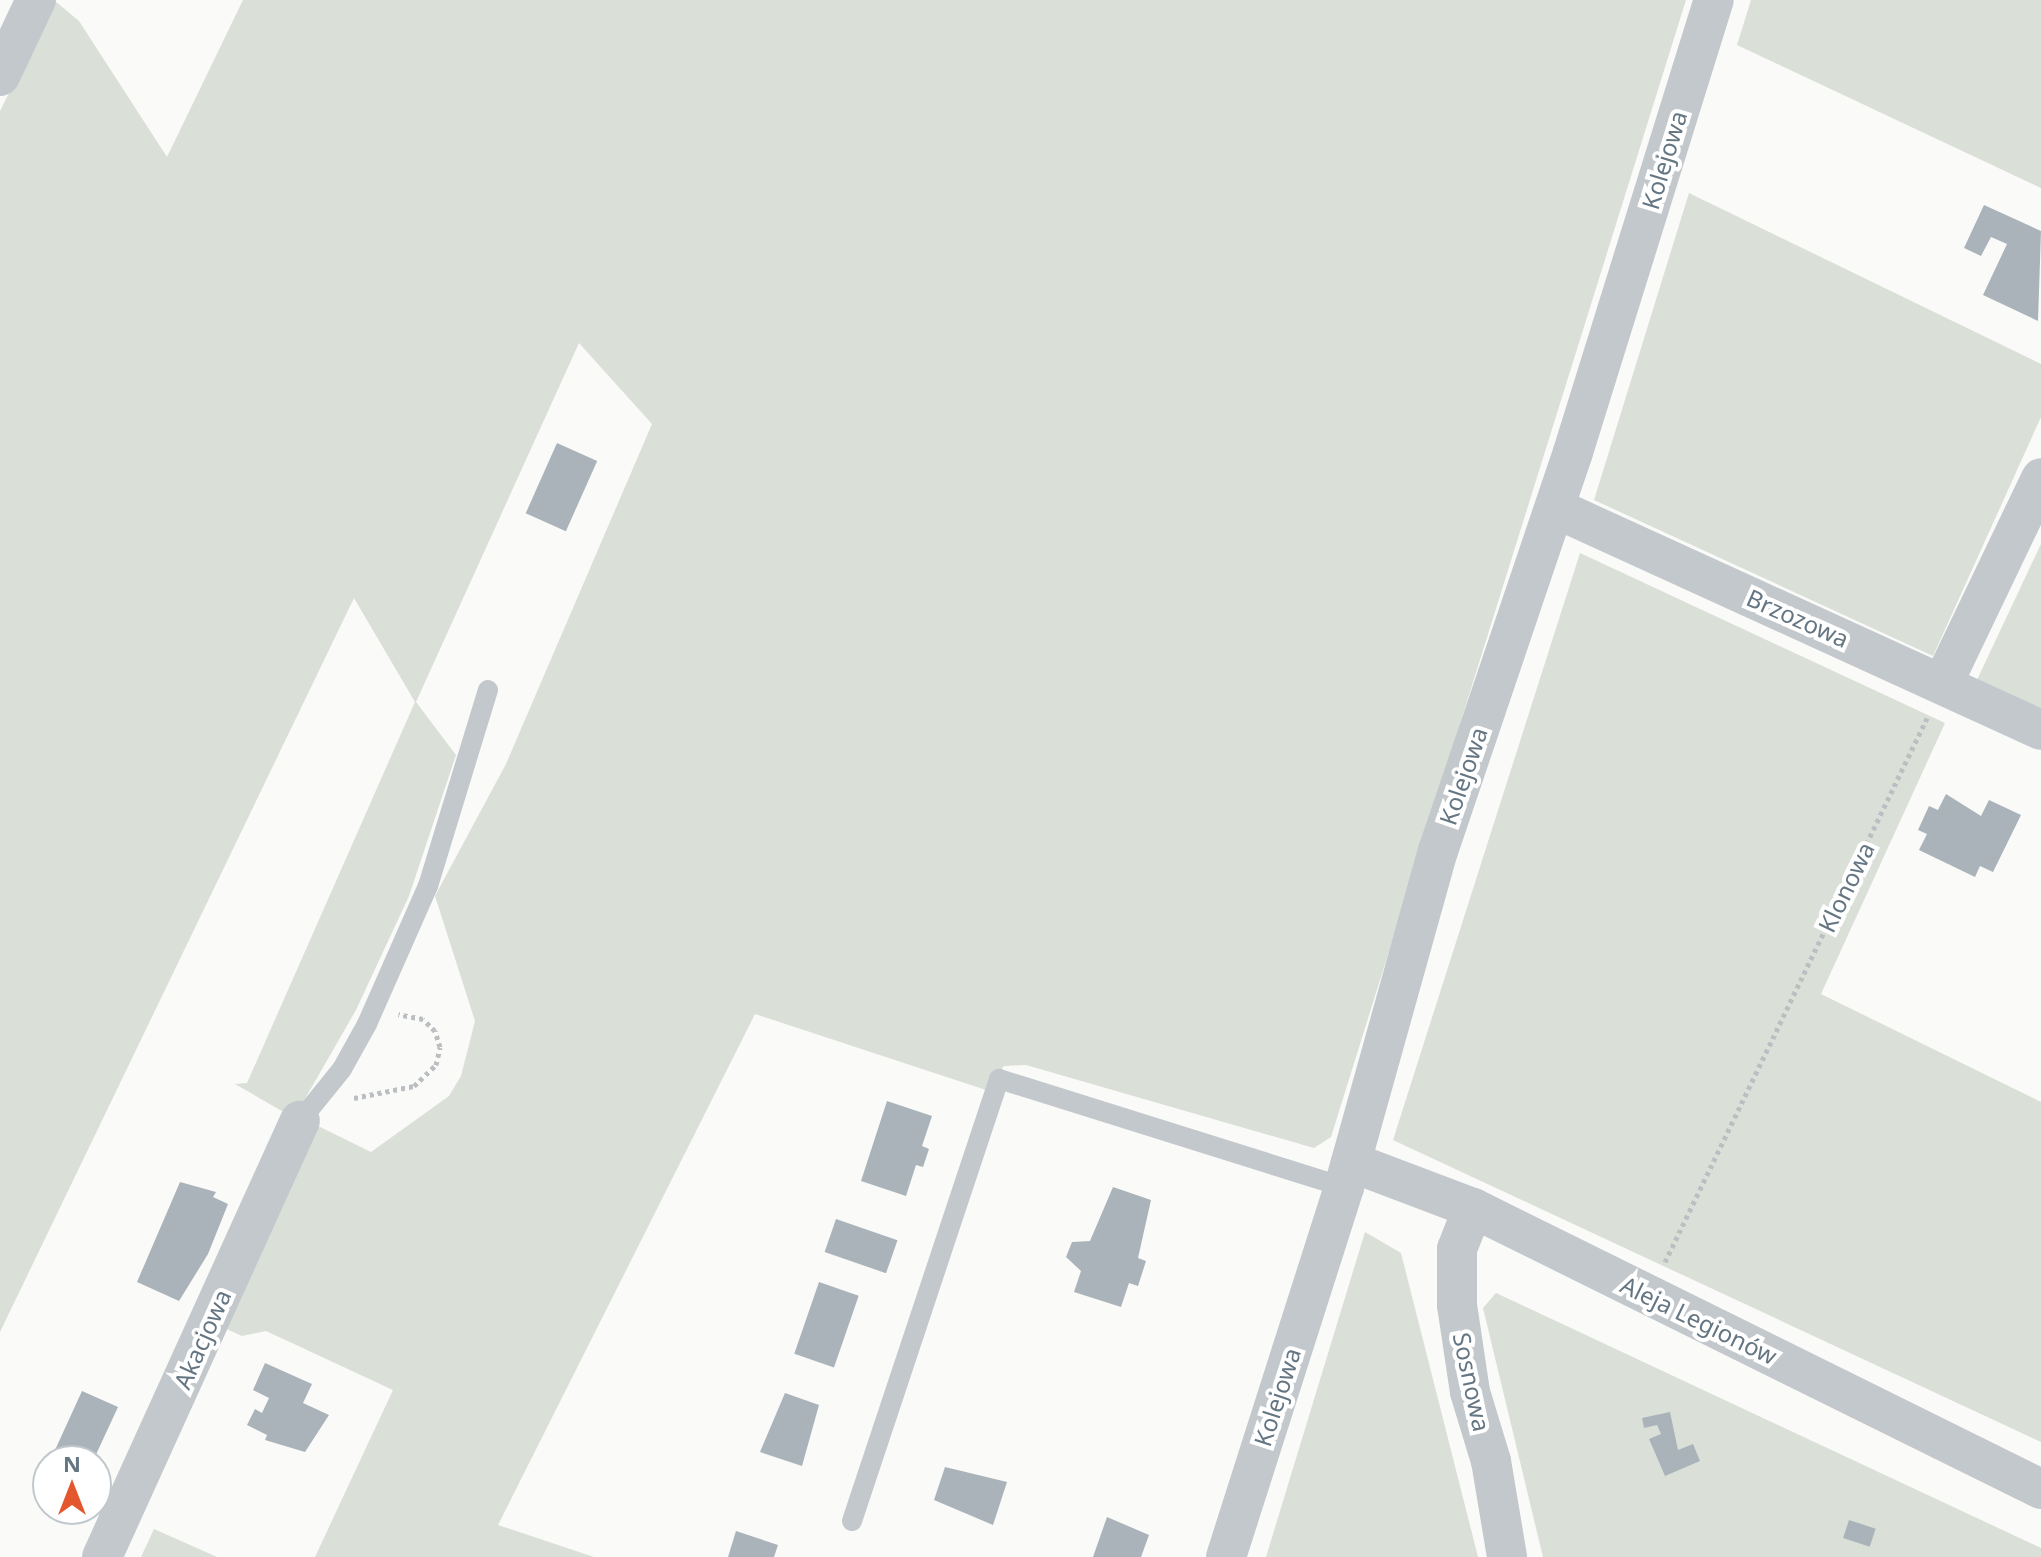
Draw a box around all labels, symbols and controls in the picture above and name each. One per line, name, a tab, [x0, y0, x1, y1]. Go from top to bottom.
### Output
street label: Kolejowa	[1635, 107, 1693, 213]
street label: Brzozowa	[1742, 583, 1854, 653]
street label: Kolejowa	[1433, 723, 1493, 829]
street label: Klonowa	[1812, 837, 1880, 937]
street label: Aleja Legionów	[1616, 1270, 1782, 1370]
street label: Akacjowa	[167, 1285, 237, 1393]
street label: Sosnowa	[1447, 1330, 1497, 1434]
street label: Kolejowa	[1248, 1344, 1306, 1450]
north arrow	[32, 1445, 112, 1525]
text: N	[63, 1448, 81, 1478]

